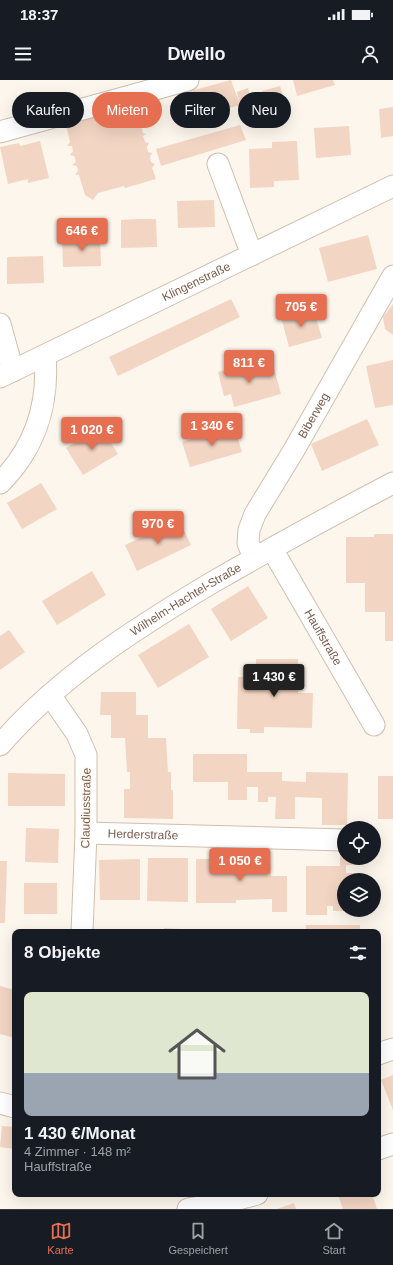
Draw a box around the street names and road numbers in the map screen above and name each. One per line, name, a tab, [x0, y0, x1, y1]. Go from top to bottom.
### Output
street label: Klingenstraße	[160, 259, 233, 304]
street label: Biberweg	[295, 390, 332, 441]
street label: Wilhelm-Hachtel-Straße	[128, 560, 244, 639]
street label: Hauffstraße	[301, 607, 345, 668]
street label: Claudiusstraße	[78, 767, 94, 848]
street label: Herderstraße	[107, 827, 179, 843]

